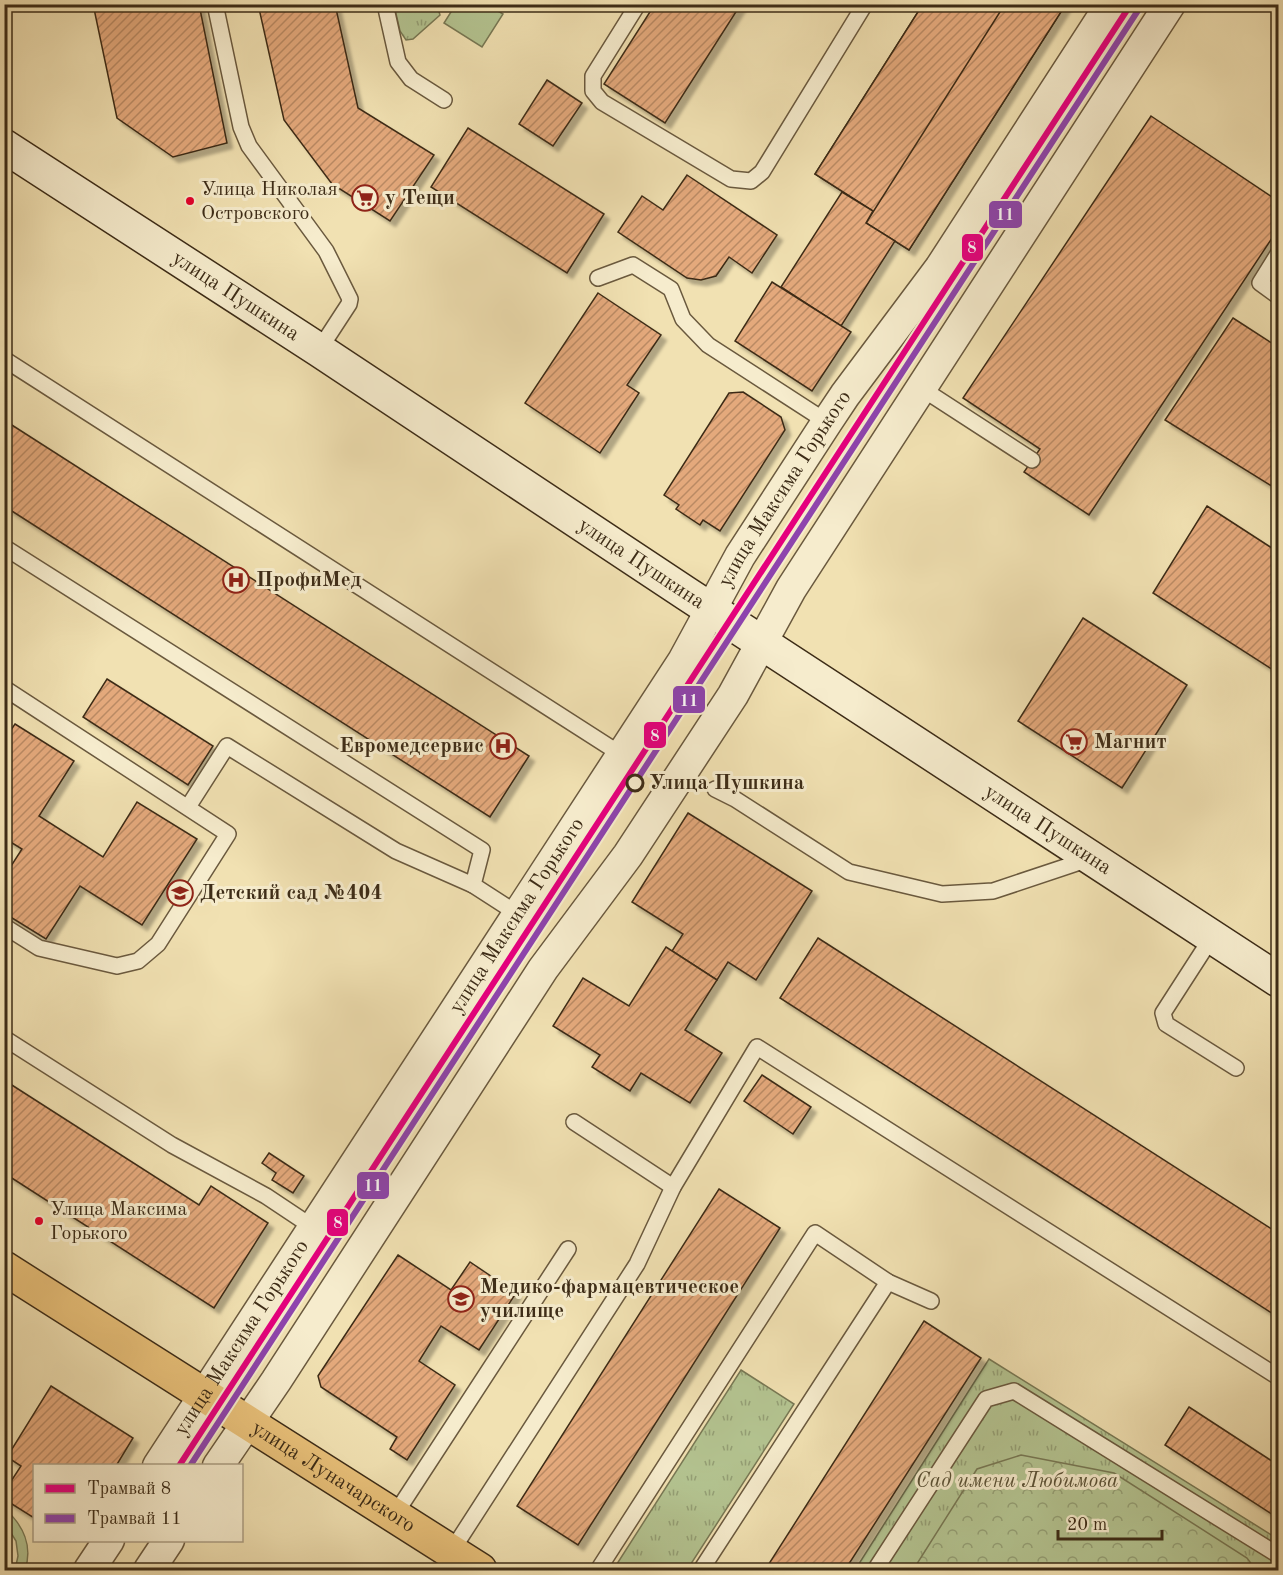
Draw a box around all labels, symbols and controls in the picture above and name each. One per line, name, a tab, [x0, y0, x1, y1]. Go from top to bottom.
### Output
place label: Улица Николая Островского	[201, 180, 338, 224]
supermarket icon: у Тещи	[350, 183, 380, 213]
place label: у Тещи	[385, 188, 455, 209]
marker: Улица Николая Островского	[184, 195, 196, 207]
line badge: 11	[988, 200, 1023, 229]
text: 11	[996, 208, 1014, 224]
line badge: 8	[961, 233, 984, 262]
text: 8	[967, 241, 977, 257]
street label: улица Пушкина	[168, 247, 303, 345]
street label: улица Максима Горького	[715, 387, 855, 591]
street label: улица Пушкина	[574, 514, 708, 613]
hospital icon: ПрофиМед	[221, 565, 251, 595]
place label: ПрофиМед	[256, 570, 362, 591]
line badge: 11	[672, 685, 706, 714]
text: 11	[680, 694, 698, 710]
line badge: 8	[643, 721, 667, 749]
supermarket icon: Магнит	[1059, 727, 1089, 757]
text: 8	[650, 729, 660, 745]
hospital icon: Евромедсервис	[488, 731, 518, 761]
place label: Магнит	[1094, 732, 1167, 753]
place label: Евромедсервис	[339, 736, 484, 757]
place label: Улица Пушкина	[649, 773, 805, 794]
marker: Улица Пушкина	[626, 774, 644, 792]
street label: улица Пушкина	[981, 781, 1115, 879]
street label: улица Максима Горького	[446, 814, 588, 1017]
school or university icon: Детский сад №404	[165, 878, 195, 908]
place label: Детский сад №404	[200, 883, 383, 904]
line badge: 11	[356, 1171, 390, 1200]
text: 11	[364, 1179, 382, 1195]
place label: Улица Максима Горького	[50, 1200, 188, 1244]
line badge: 8	[326, 1208, 349, 1237]
marker: Улица Максима Горького	[33, 1215, 45, 1227]
text: 8	[333, 1216, 343, 1232]
street label: улица Максима Горького	[170, 1236, 313, 1439]
place label: Медико-фармацевтическое училище	[480, 1277, 739, 1322]
school or university icon: Медико-фармацевтическое училище	[446, 1284, 476, 1314]
street label: улица Луначарского	[248, 1417, 419, 1537]
legend	[33, 1464, 243, 1542]
park label: Сад имени Любимова	[916, 1471, 1118, 1492]
text: Трамвай 8	[87, 1480, 171, 1498]
scale bar	[1058, 1503, 1162, 1541]
text: Трамвай 11	[87, 1510, 182, 1528]
text: 20 m	[1067, 1516, 1107, 1534]

